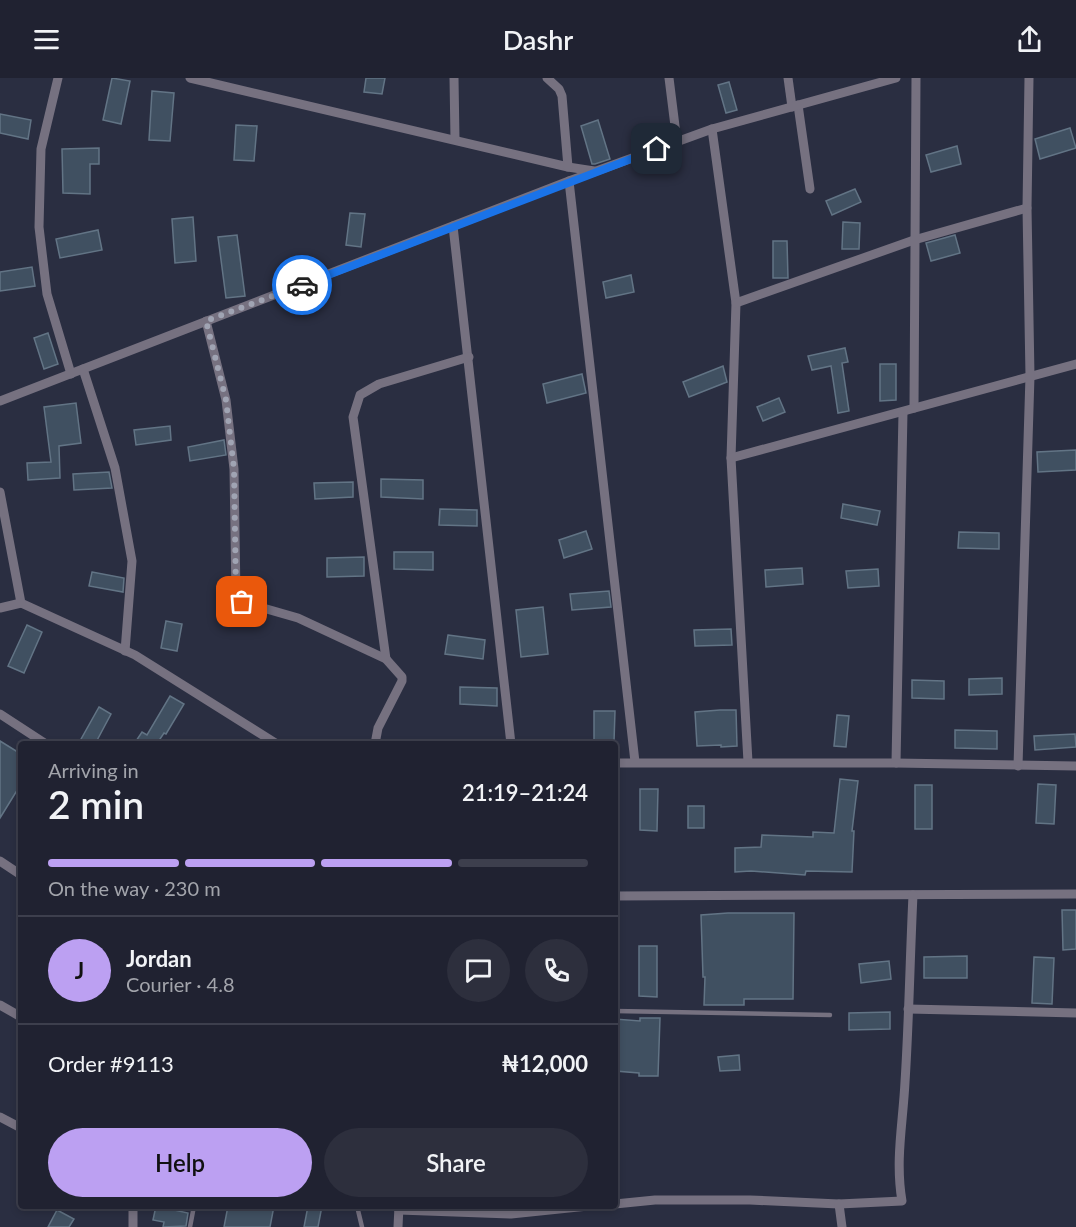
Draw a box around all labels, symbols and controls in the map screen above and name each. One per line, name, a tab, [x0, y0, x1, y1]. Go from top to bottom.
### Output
icon: menu	[30, 23, 63, 56]
text: Dashr	[503, 23, 573, 56]
icon: share	[1013, 23, 1046, 56]
pin	[631, 123, 682, 174]
icon: home	[640, 132, 673, 165]
courier	[272, 255, 332, 315]
icon: car	[286, 269, 319, 302]
pin	[216, 576, 267, 627]
icon: bag	[225, 585, 258, 618]
text: Arriving in	[48, 758, 139, 782]
text: 21:19–21:24	[462, 779, 588, 806]
text: 2 min	[48, 781, 144, 827]
text: On the way · 230 m	[48, 876, 221, 900]
button: chat	[447, 939, 510, 1002]
button: phone	[525, 939, 588, 1002]
text: Jordan	[126, 945, 192, 972]
text: J	[75, 957, 84, 984]
text: Courier · 4.8	[126, 972, 235, 996]
text: Order #9113	[48, 1050, 174, 1077]
text: ₦12,000	[501, 1050, 588, 1077]
button: Help	[48, 1128, 312, 1197]
button: Share	[324, 1128, 588, 1197]

